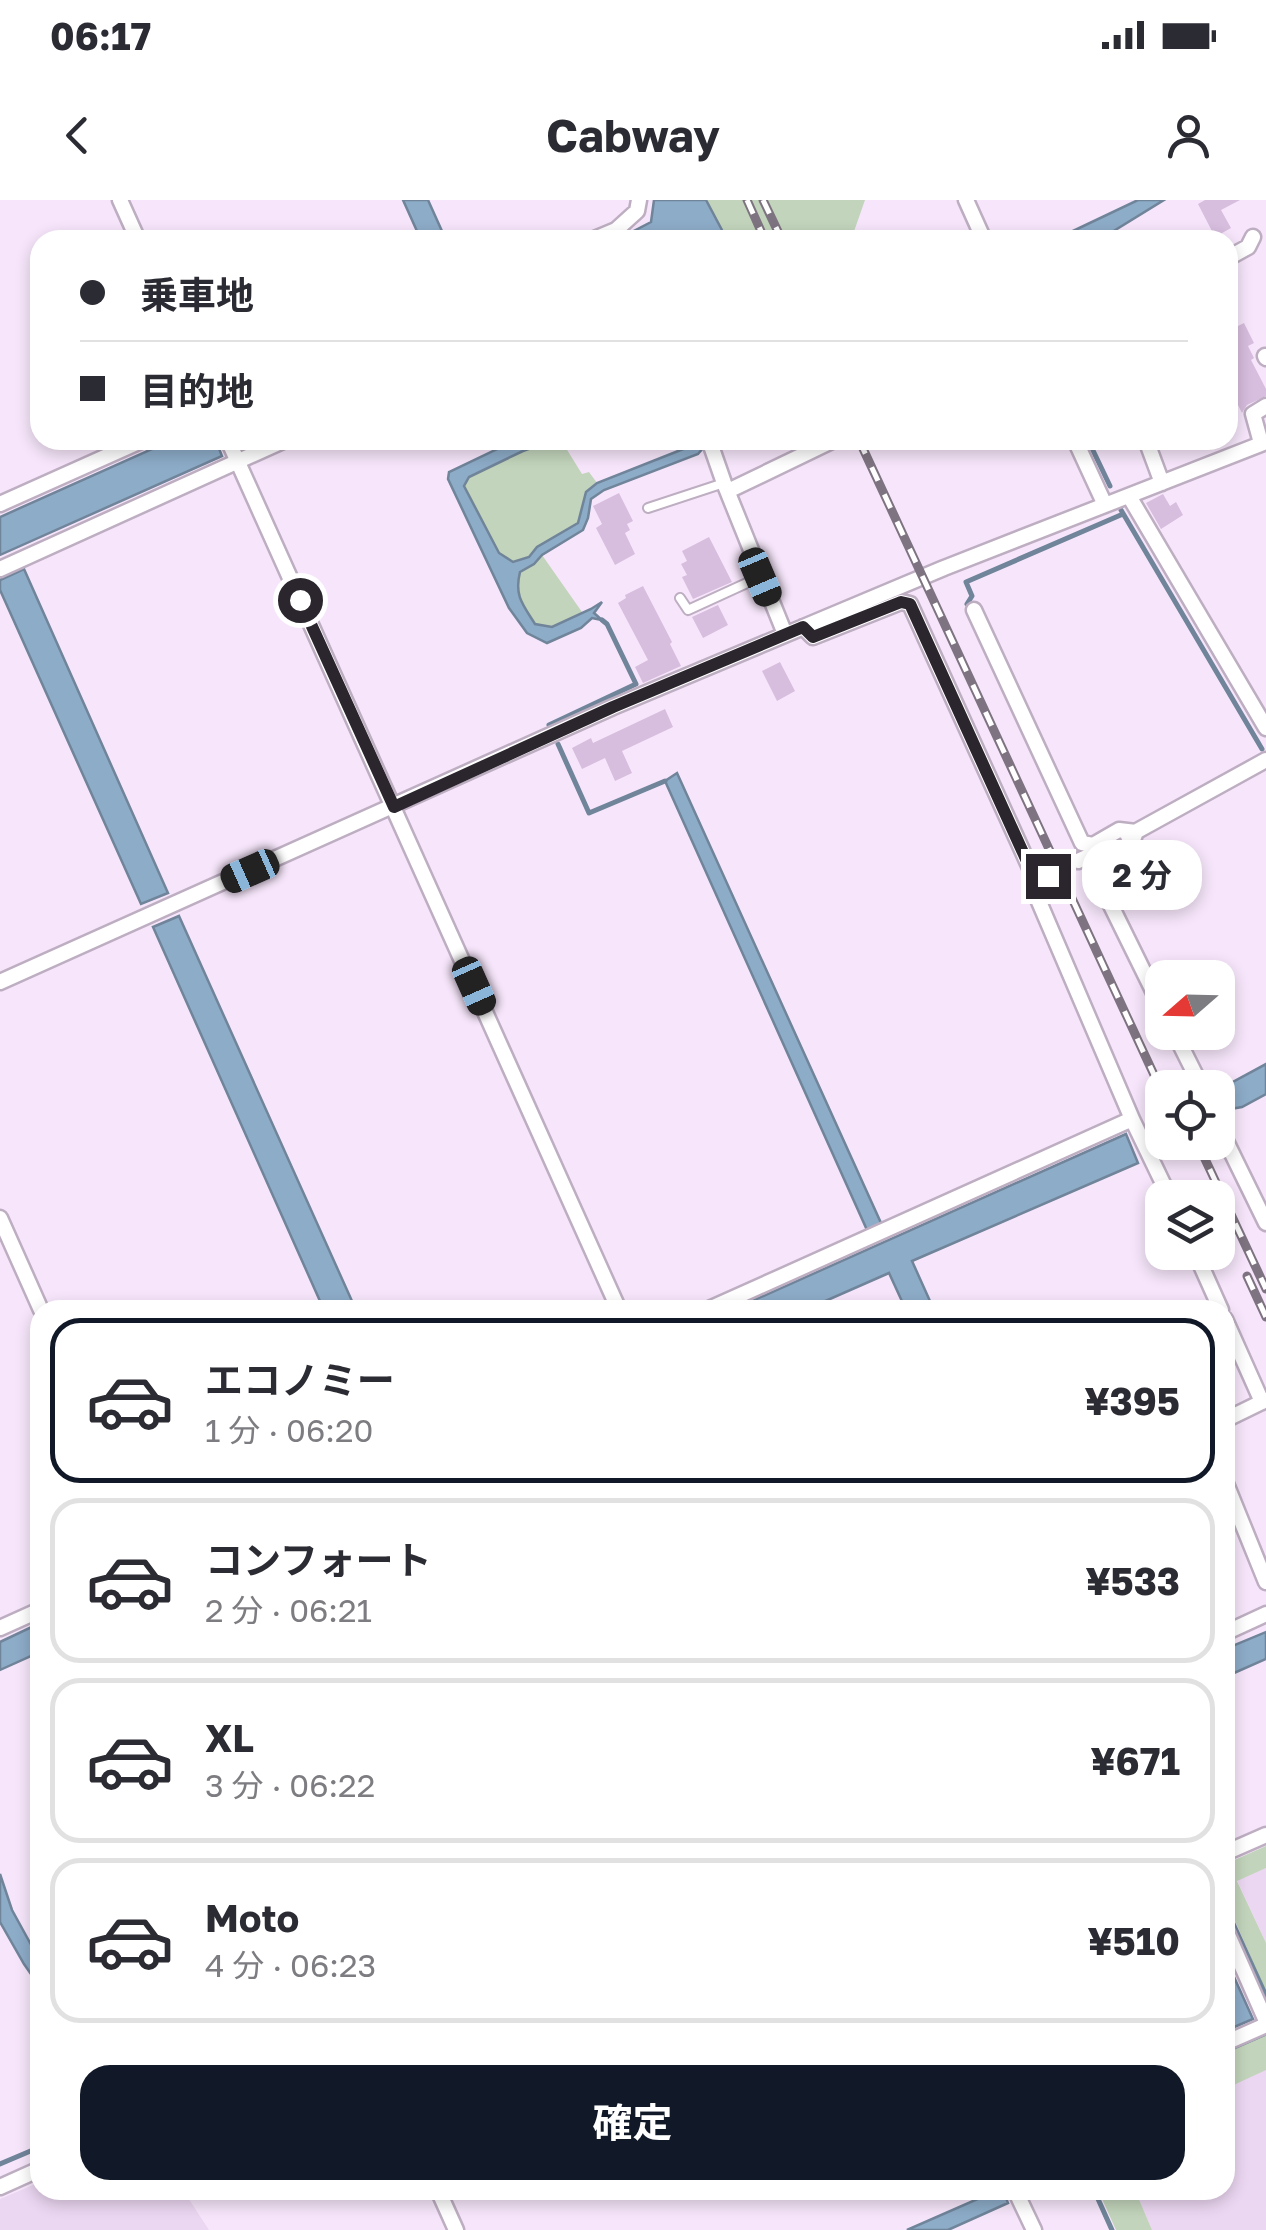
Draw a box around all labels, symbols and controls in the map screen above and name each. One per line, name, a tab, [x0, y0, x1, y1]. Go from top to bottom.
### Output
text: 06:17	[50, 13, 151, 58]
icon: back	[50, 108, 105, 163]
text: Cabway	[546, 108, 720, 162]
icon: person	[1161, 108, 1216, 163]
text: 乗車地	[140, 272, 254, 317]
text: 目的地	[140, 368, 254, 413]
car	[734, 544, 786, 610]
route start	[278, 578, 323, 623]
callout: 2 分	[1083, 841, 1203, 911]
car	[216, 845, 284, 897]
route end	[1026, 854, 1071, 899]
text: 2 分	[1112, 856, 1172, 894]
car	[448, 952, 500, 1020]
north arrow	[1145, 960, 1235, 1050]
map controls	[1145, 960, 1235, 1270]
button: locate	[1145, 1070, 1235, 1160]
button: layers	[1145, 1180, 1235, 1270]
icon: car	[85, 1356, 175, 1446]
text: エコノミー	[205, 1357, 395, 1402]
text: ¥395	[1084, 1378, 1180, 1423]
text: 1 分 · 06:20	[205, 1411, 373, 1449]
icon: car	[85, 1536, 175, 1626]
text: コンフォート	[205, 1537, 432, 1582]
text: ¥533	[1085, 1558, 1180, 1603]
text: 2 分 · 06:21	[205, 1591, 372, 1629]
text: XL	[205, 1715, 254, 1760]
icon: car	[85, 1716, 175, 1806]
text: ¥671	[1091, 1738, 1180, 1783]
text: 3 分 · 06:22	[205, 1766, 375, 1804]
text: Moto	[205, 1895, 299, 1940]
icon: car	[85, 1896, 175, 1986]
text: ¥510	[1087, 1918, 1180, 1963]
text: 4 分 · 06:23	[205, 1946, 376, 1984]
button: 確定	[80, 2065, 1185, 2180]

